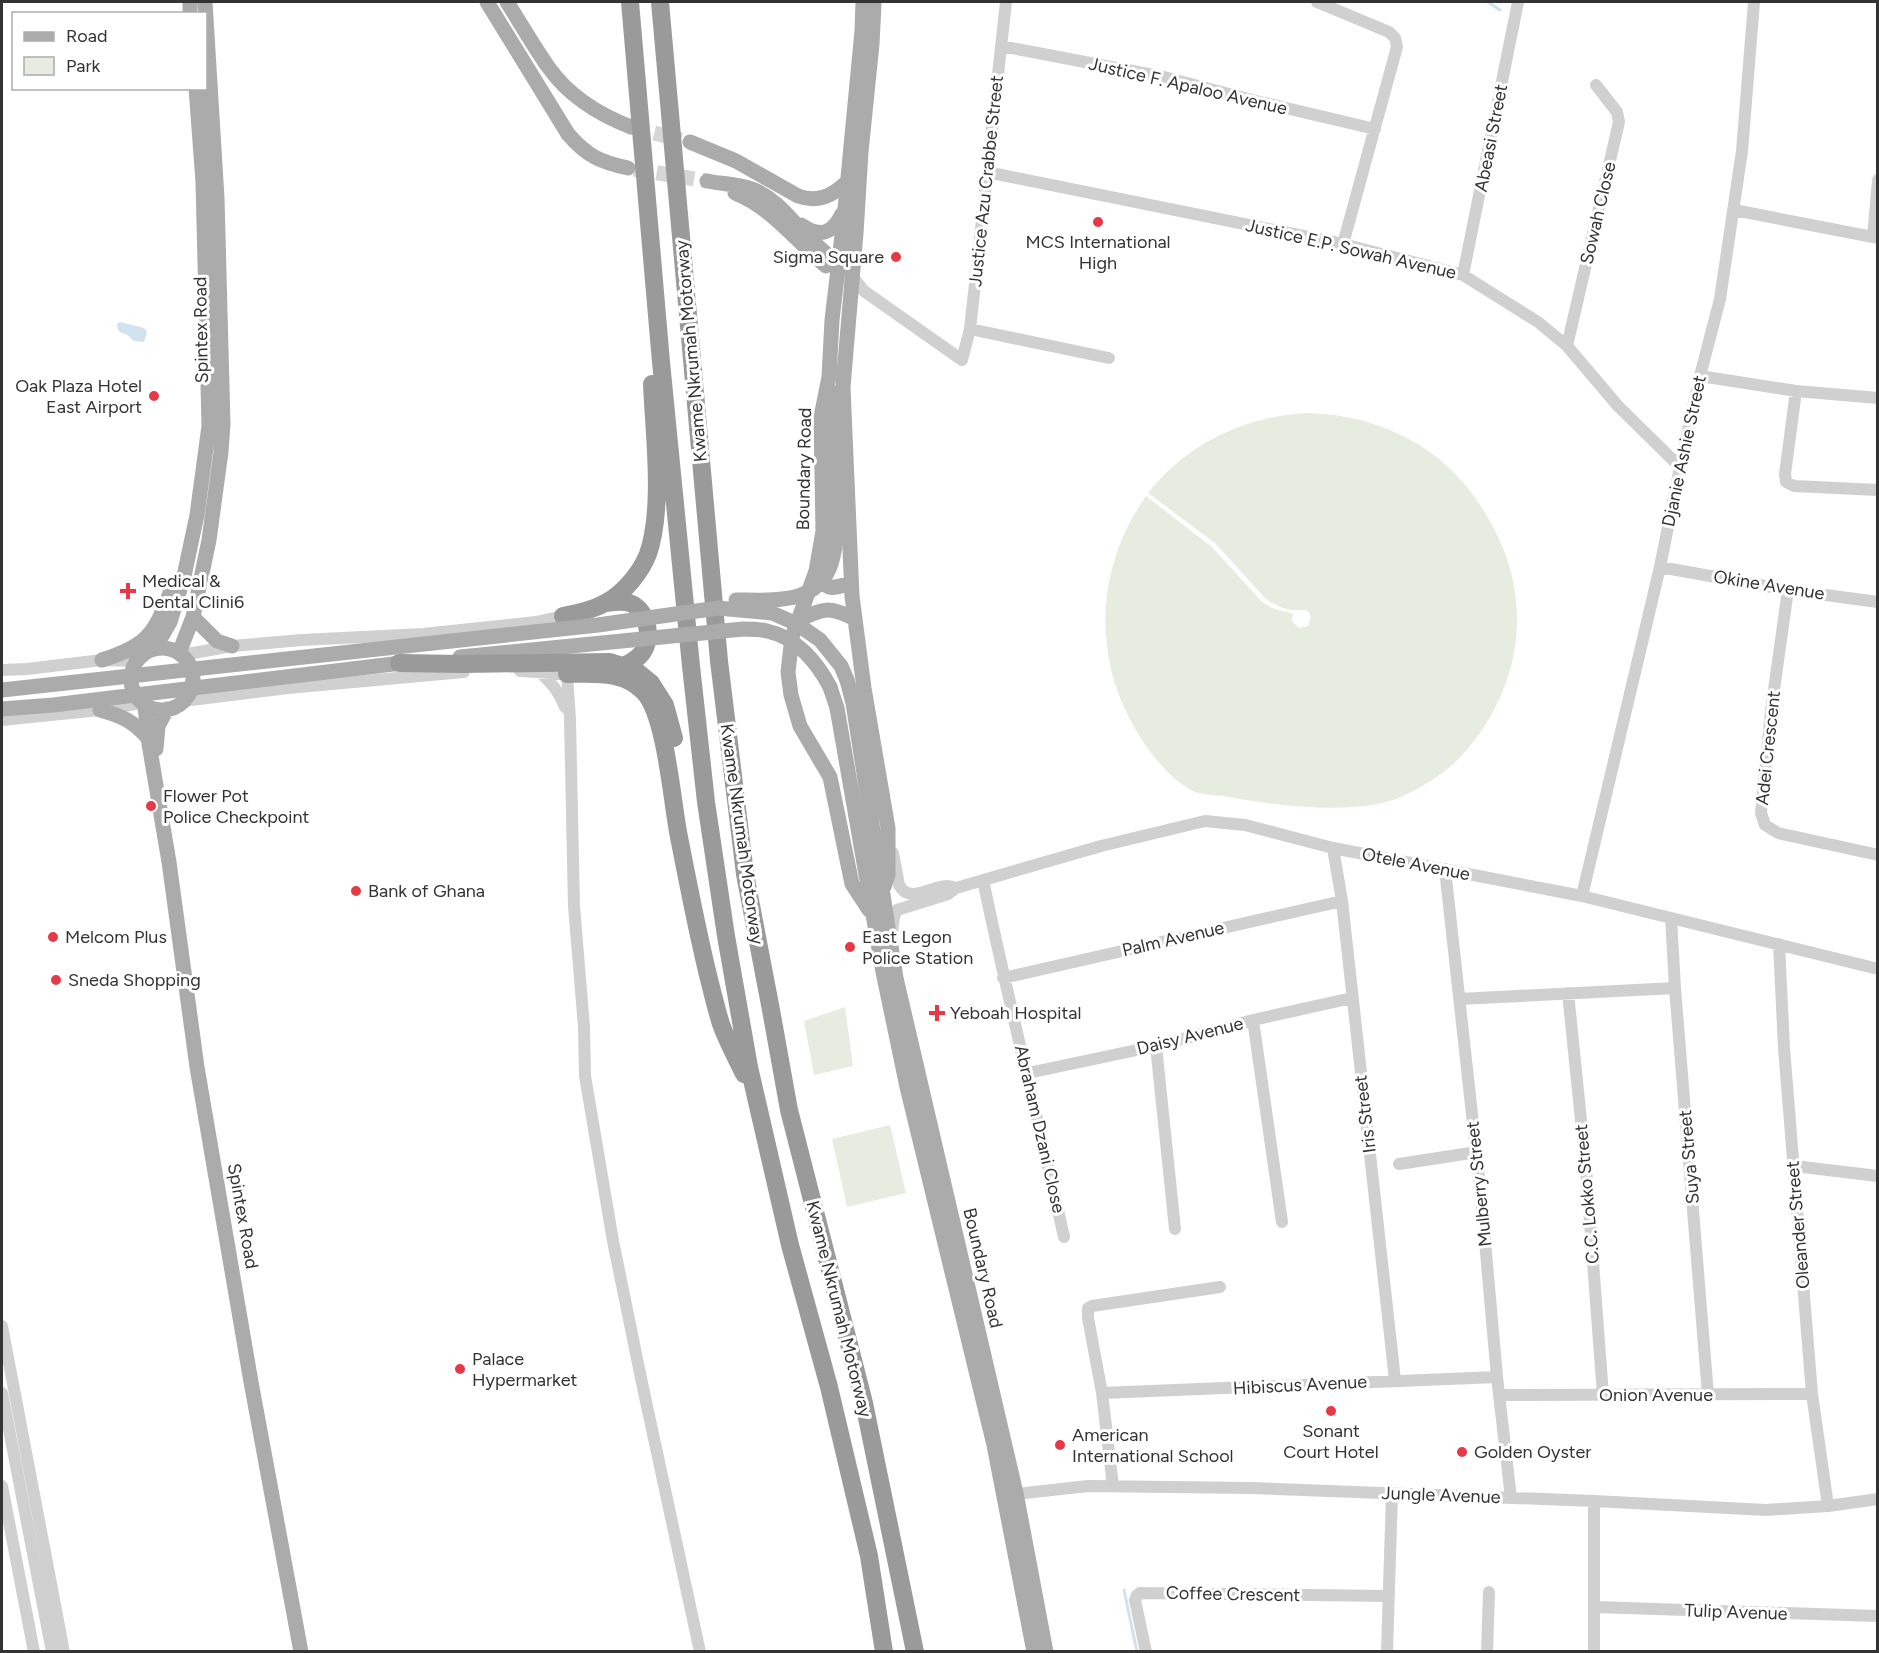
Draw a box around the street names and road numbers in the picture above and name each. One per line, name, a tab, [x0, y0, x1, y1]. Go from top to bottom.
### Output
street label: Justice F. Apaloo Avenue	[1087, 52, 1289, 120]
street label: Justice Azu Crabbe Street	[964, 74, 1008, 288]
street label: Abeasi Street	[1470, 82, 1512, 194]
street label: Sowah Close	[1576, 159, 1621, 266]
street label: Justice E.P. Sowah Avenue	[1244, 214, 1459, 284]
street label: Kwame Nkrumah Motorway	[670, 239, 712, 463]
street label: Spintex Road	[189, 276, 213, 384]
street label: Djanie Ashie Street	[1657, 373, 1711, 529]
street label: Boundary Road	[792, 407, 816, 531]
street label: Okine Avenue	[1712, 565, 1826, 605]
street label: Adei Crescent	[1751, 690, 1785, 806]
street label: Kwame Nkrumah Motorway	[716, 722, 768, 946]
street label: Otele Avenue	[1360, 843, 1472, 885]
street label: Palm Avenue	[1120, 917, 1226, 961]
street label: Daisy Avenue	[1134, 1012, 1246, 1060]
street label: Abraham Dzani Close	[1010, 1043, 1070, 1215]
street label: Iris Street	[1349, 1074, 1381, 1154]
street label: Suya Street	[1674, 1109, 1704, 1205]
street label: Mulberry Street	[1461, 1120, 1497, 1248]
street label: C.C. Lokko Street	[1570, 1123, 1604, 1265]
street label: Oleander Street	[1781, 1160, 1815, 1290]
street label: Spintex Road	[223, 1161, 263, 1271]
street label: Kwame Nkrumah Motorway	[801, 1198, 877, 1420]
street label: Boundary Road	[958, 1206, 1008, 1330]
street label: Hibiscus Avenue	[1232, 1370, 1368, 1399]
street label: Onion Avenue	[1599, 1384, 1713, 1406]
street label: Jungle Avenue	[1381, 1482, 1501, 1508]
street label: Coffee Crescent	[1166, 1582, 1301, 1606]
street label: Tulip Avenue	[1684, 1599, 1788, 1625]

